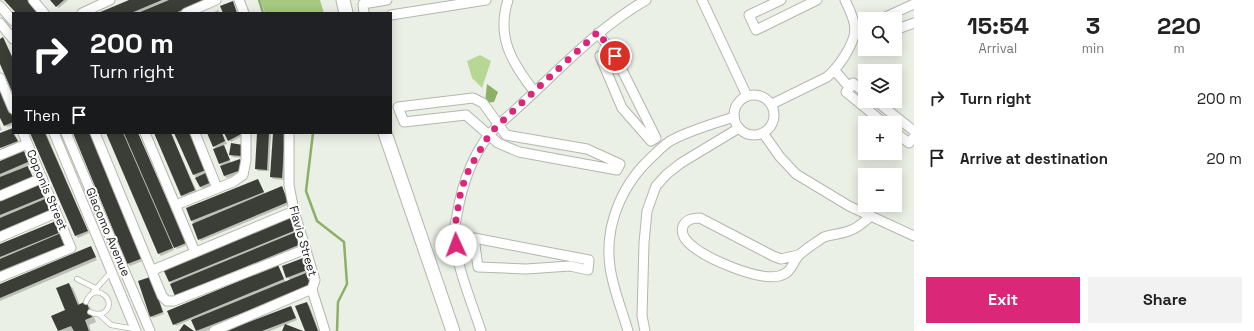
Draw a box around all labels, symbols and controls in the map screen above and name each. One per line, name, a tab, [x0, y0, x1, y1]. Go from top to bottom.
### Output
text: 15:54	[967, 10, 1029, 41]
text: 3	[1086, 10, 1100, 41]
text: 220	[1157, 10, 1201, 41]
map controls	[858, 12, 902, 212]
button: search	[858, 12, 902, 56]
text: 200 m	[90, 25, 174, 61]
icon: right	[24, 28, 76, 80]
pin	[598, 39, 632, 73]
text: Arrival	[979, 40, 1017, 57]
text: min	[1082, 40, 1104, 57]
text: m	[1173, 40, 1185, 57]
icon: arrive	[604, 45, 626, 67]
text: Turn right	[90, 60, 174, 83]
button: layers	[858, 64, 902, 108]
icon: right	[926, 87, 948, 109]
text: Turn right	[960, 89, 1031, 108]
text: 200 m	[1197, 89, 1242, 108]
icon: arrive	[68, 104, 90, 126]
text: Then	[24, 106, 60, 125]
button: +	[858, 116, 902, 160]
street label: Coponis Street	[23, 147, 71, 233]
icon: arrive	[926, 147, 948, 169]
text: Arrive at destination	[960, 149, 1108, 168]
text: 20 m	[1207, 149, 1242, 168]
button: −	[858, 168, 902, 212]
street label: Giacomo Avenue	[82, 185, 134, 279]
street label: Flavio Street	[285, 204, 321, 278]
position arrow	[435, 224, 477, 266]
button: Exit	[926, 277, 1080, 323]
button: Share	[1088, 277, 1242, 323]

